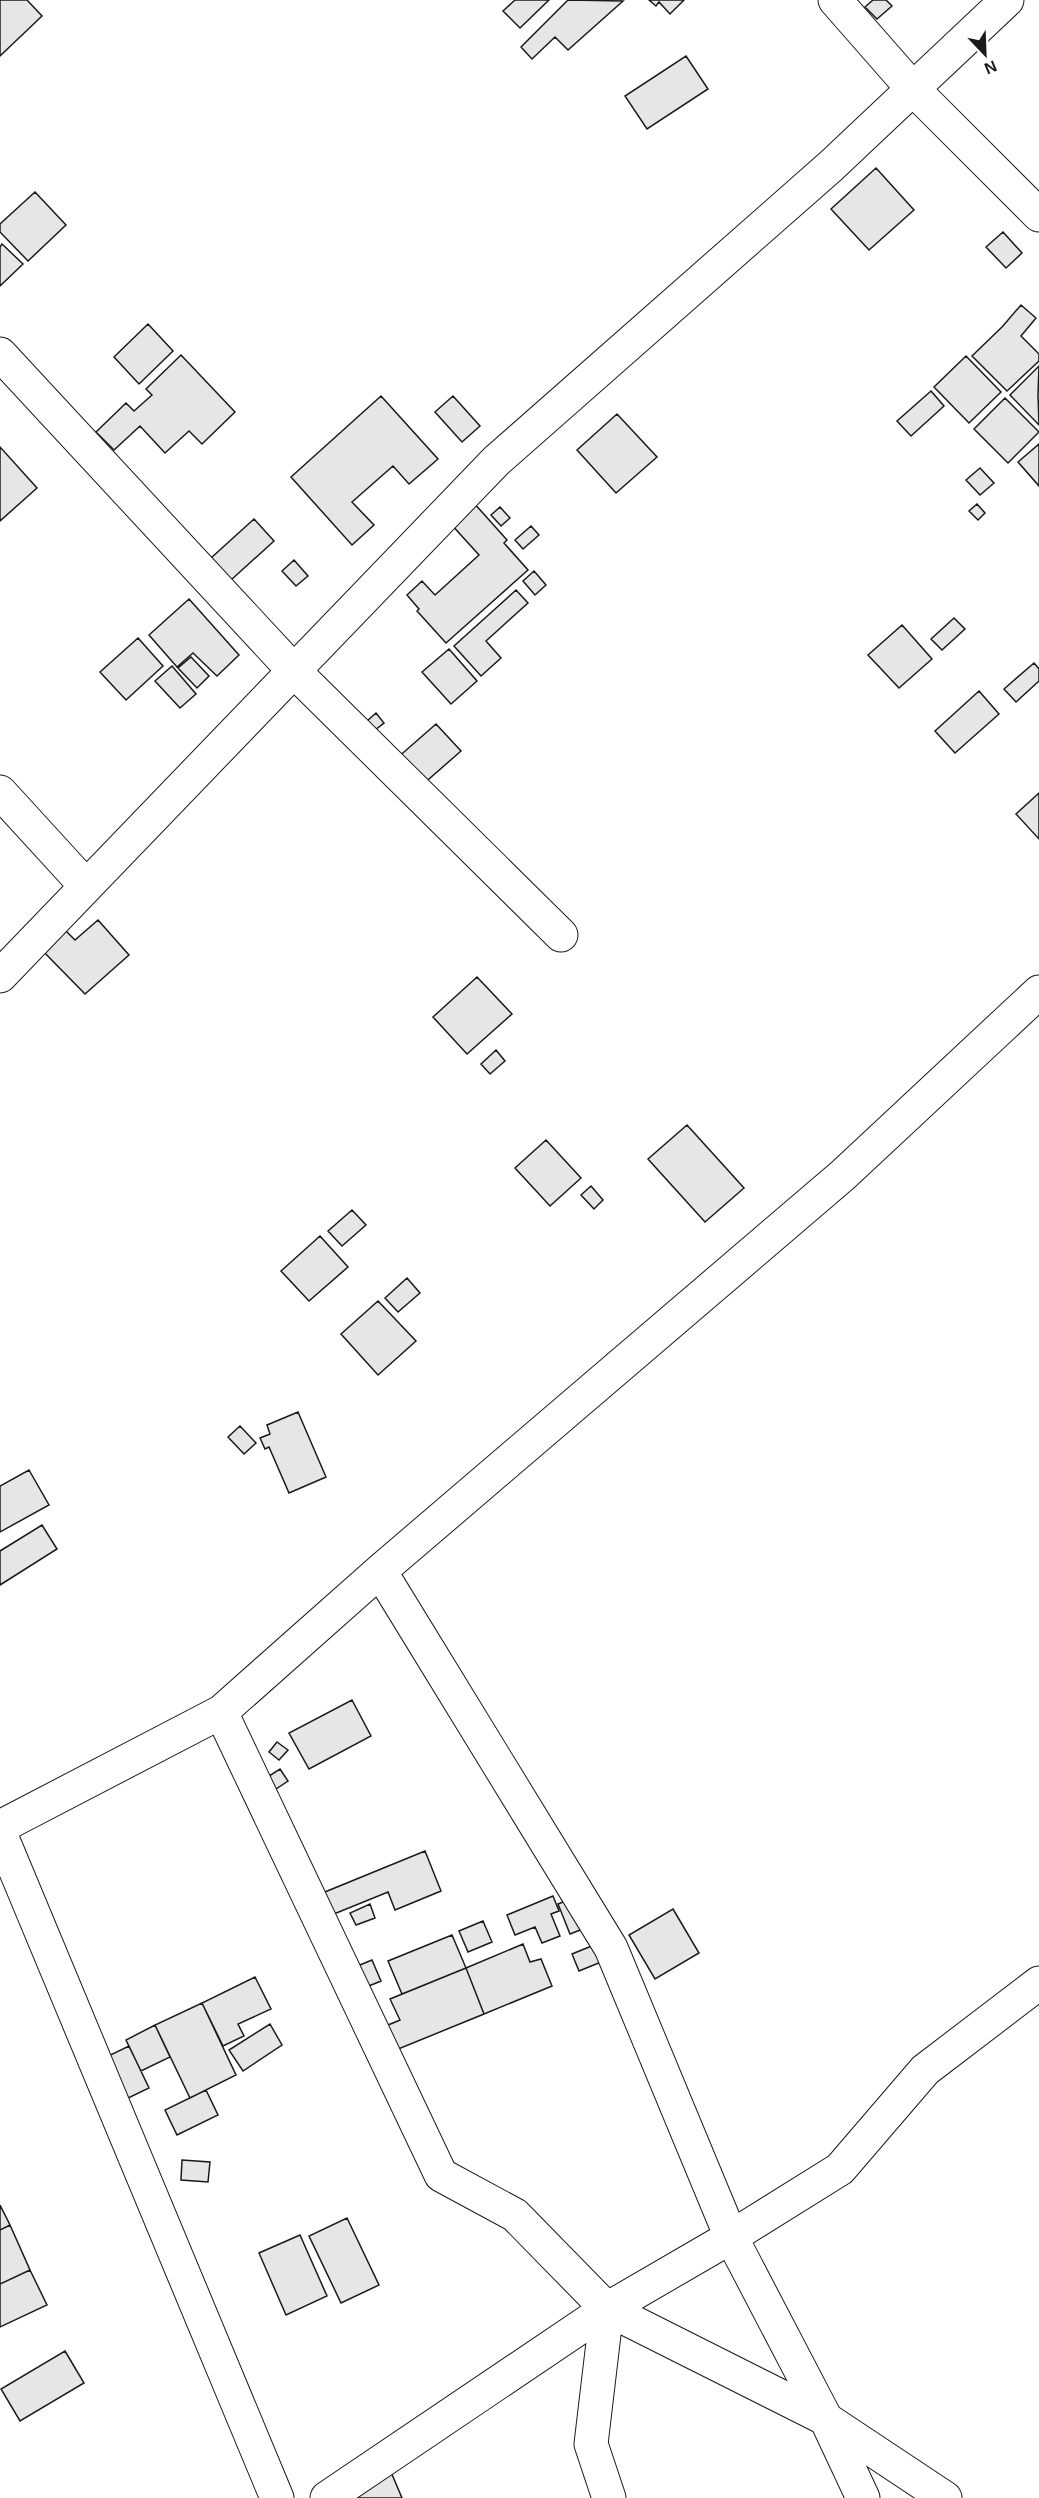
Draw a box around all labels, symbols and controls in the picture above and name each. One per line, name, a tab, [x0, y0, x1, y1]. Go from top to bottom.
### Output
north arrow	[955, 24, 1015, 84]
text: N	[982, 57, 999, 77]

